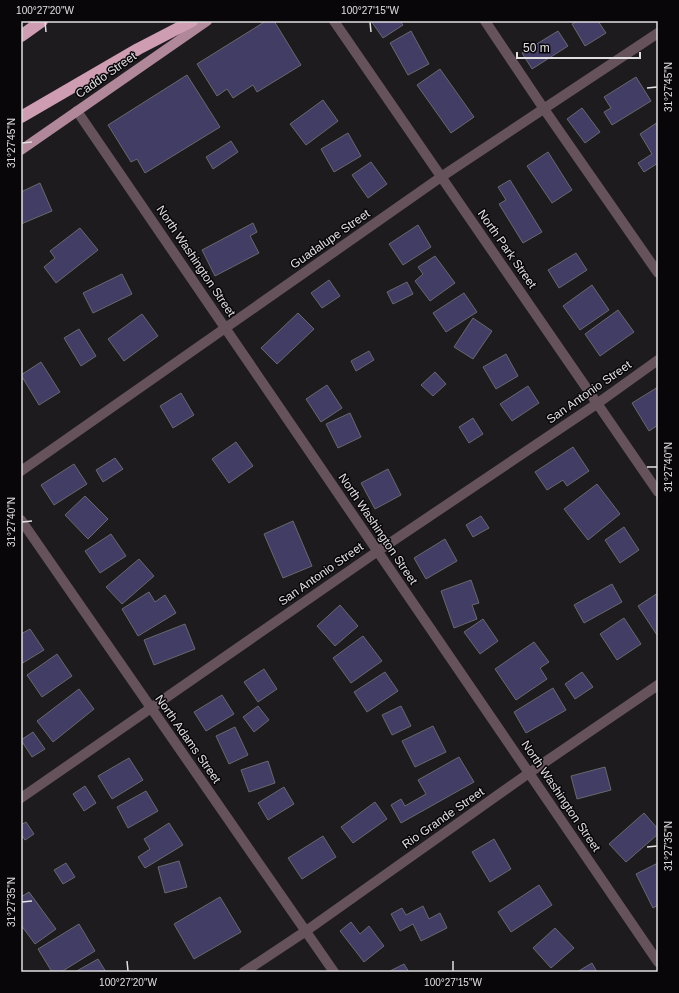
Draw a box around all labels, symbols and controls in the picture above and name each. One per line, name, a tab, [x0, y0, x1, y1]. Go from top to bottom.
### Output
text: 100°27'20"W	[16, 5, 74, 16]
text: 100°27'15"W	[341, 5, 399, 16]
scale bar	[517, 34, 640, 60]
text: 50 m	[523, 41, 550, 55]
street label: Caddo Street	[73, 49, 140, 101]
text: 31°27'45"N	[663, 62, 674, 112]
text: 31°27'45"N	[6, 118, 17, 168]
street label: North Washington Street	[154, 203, 239, 320]
street label: Guadalupe Street	[287, 206, 373, 272]
street label: North Park Street	[475, 207, 540, 292]
street label: San Antonio Street	[544, 357, 635, 426]
text: 31°27'40"N	[663, 442, 674, 492]
street label: North Washington Street	[336, 471, 421, 588]
text: 31°27'40"N	[6, 497, 17, 547]
street label: San Antonio Street	[276, 539, 367, 608]
street label: North Adams Street	[152, 692, 224, 786]
street label: North Washington Street	[519, 738, 604, 855]
street label: Rio Grande Street	[399, 784, 487, 851]
text: 31°27'35"N	[663, 821, 674, 871]
text: 31°27'35"N	[6, 877, 17, 927]
text: 100°27'20"W	[99, 977, 157, 988]
text: 100°27'15"W	[424, 977, 482, 988]

